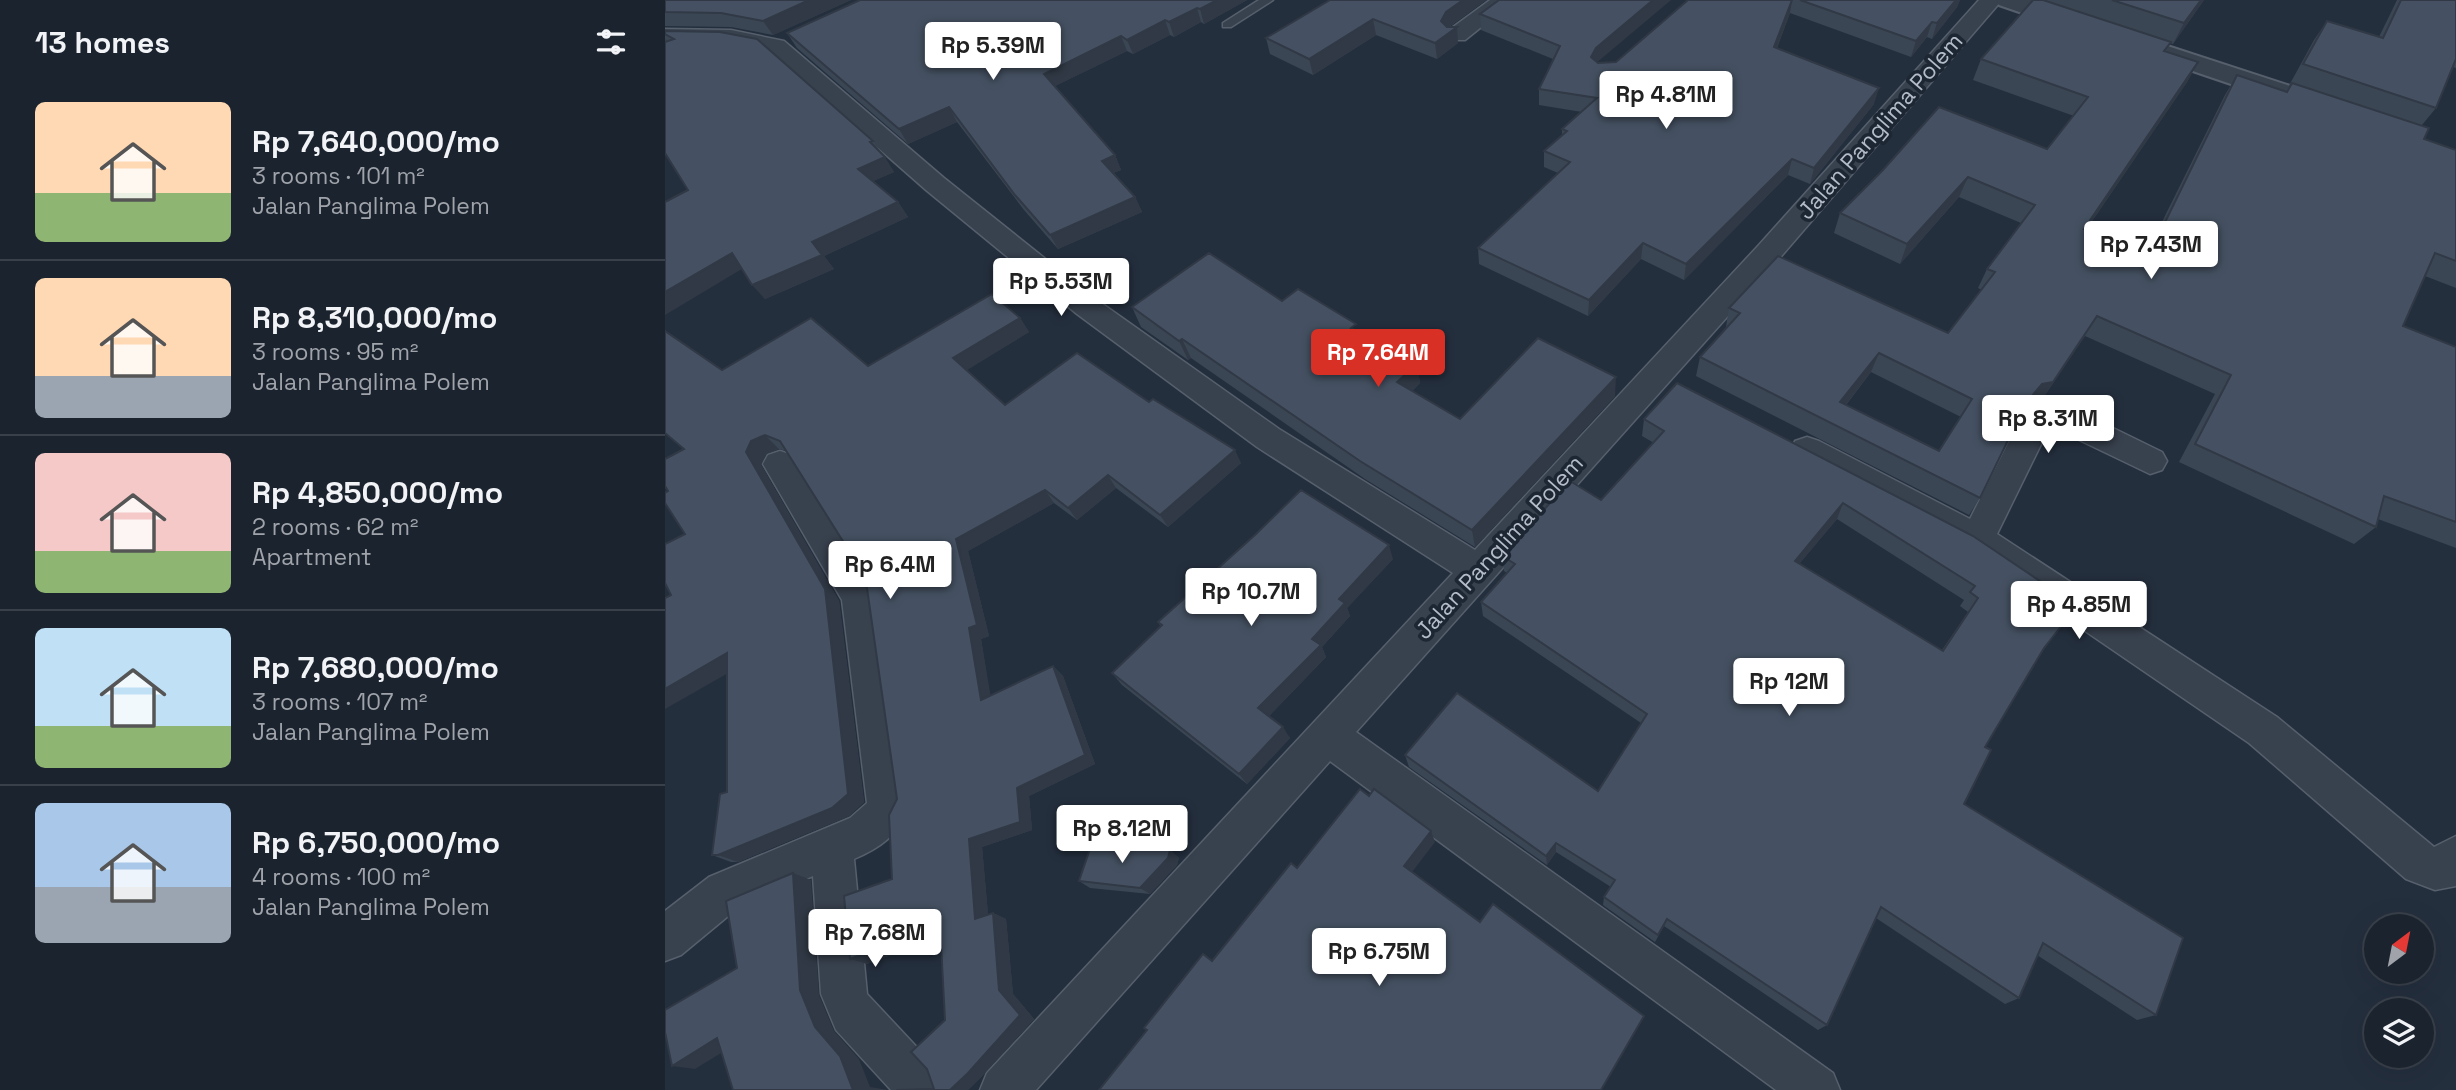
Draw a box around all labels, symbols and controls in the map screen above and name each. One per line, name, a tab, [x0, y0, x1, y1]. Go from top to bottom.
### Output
pin: Rp 5.39M	[921, 22, 1065, 82]
text: 13 homes	[35, 23, 170, 62]
icon: filters	[592, 23, 630, 61]
street label: Jalan Panglima Polem	[1791, 26, 1969, 226]
text: Rp 5.39M	[941, 30, 1045, 60]
pin: Rp 4.81M	[1594, 72, 1738, 131]
text: Rp 4.81M	[1615, 79, 1717, 109]
text: Rp 7,640,000/mo	[252, 122, 500, 161]
icon: home	[91, 130, 175, 214]
text: 3 rooms · 101 m²	[252, 161, 425, 191]
text: Jalan Panglima Polem	[252, 191, 490, 221]
pin: Rp 7.43M	[2079, 222, 2223, 281]
text: Rp 7.43M	[2100, 229, 2202, 259]
pin: Rp 5.53M	[989, 258, 1133, 318]
text: Rp 5.53M	[1009, 266, 1113, 296]
text: Rp 8,310,000/mo	[252, 298, 497, 337]
icon: home	[91, 306, 175, 390]
pin: Rp 7.64M	[1306, 330, 1450, 389]
text: 3 rooms · 95 m²	[252, 337, 418, 367]
text: Rp 7.64M	[1327, 337, 1429, 367]
text: Jalan Panglima Polem	[252, 367, 490, 397]
pin: Rp 8.31M	[1976, 396, 2120, 455]
text: Rp 8.31M	[1998, 403, 2098, 433]
street label: Jalan Panglima Polem	[1408, 449, 1590, 645]
text: Rp 4,850,000/mo	[252, 473, 503, 512]
icon: home	[91, 481, 175, 565]
text: 2 rooms · 62 m²	[252, 512, 418, 542]
text: Apartment	[252, 542, 372, 572]
pin: Rp 6.4M	[825, 542, 955, 601]
text: Rp 6.4M	[845, 549, 936, 579]
pin: Rp 10.7M	[1179, 568, 1323, 628]
text: Rp 10.7M	[1201, 576, 1301, 606]
pin: Rp 4.85M	[2007, 582, 2151, 641]
text: Rp 4.85M	[2027, 589, 2131, 619]
text: Rp 7,680,000/mo	[252, 648, 499, 687]
icon: home	[91, 656, 175, 740]
pin: Rp 12M	[1732, 658, 1846, 718]
text: Rp 12M	[1749, 666, 1829, 696]
text: 3 rooms · 107 m²	[252, 687, 428, 717]
text: Jalan Panglima Polem	[252, 717, 490, 747]
pin: Rp 8.12M	[1050, 806, 1194, 865]
text: Rp 8.12M	[1073, 813, 1171, 843]
text: Rp 6,750,000/mo	[252, 823, 500, 862]
icon: home	[91, 831, 175, 915]
text: 4 rooms · 100 m²	[252, 862, 430, 892]
text: Jalan Panglima Polem	[252, 892, 490, 922]
pin: Rp 7.68M	[803, 909, 947, 969]
north arrow	[2364, 914, 2434, 984]
map controls	[2364, 914, 2434, 1068]
text: Rp 7.68M	[824, 917, 926, 947]
pin: Rp 6.75M	[1307, 928, 1451, 988]
text: Rp 6.75M	[1328, 936, 1430, 966]
button: layers	[2364, 998, 2434, 1068]

